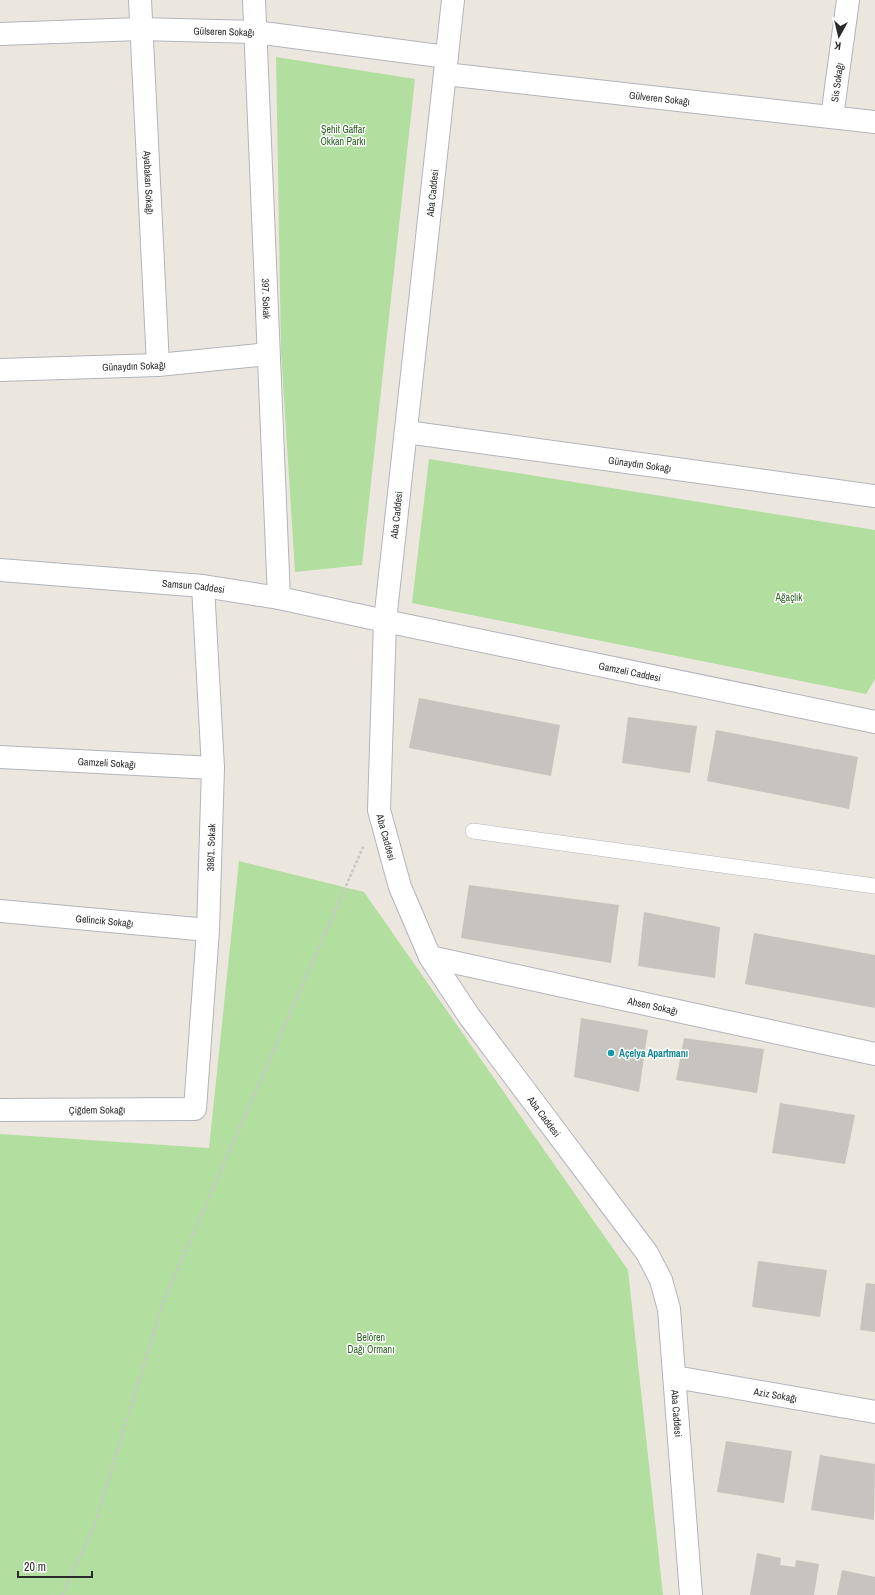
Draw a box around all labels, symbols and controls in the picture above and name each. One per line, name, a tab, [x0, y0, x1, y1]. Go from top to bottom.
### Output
north arrow	[819, 16, 859, 56]
street label: Gülseren Sokağı	[193, 24, 255, 39]
text: K	[833, 38, 842, 53]
street label: Sis Sokağı	[828, 62, 846, 103]
street label: Gülveren Sokağı	[629, 89, 691, 108]
park label: Şehit Gaffar Okkan Parkı	[320, 123, 366, 148]
street label: Ayabakan Sokağı	[140, 149, 157, 215]
street label: Aba Caddesi	[423, 169, 441, 218]
street label: 397. Sokak	[259, 278, 273, 320]
street label: Günaydın Sokağı	[102, 358, 166, 374]
street label: Günaydın Sokağı	[607, 454, 672, 475]
street label: Aba Caddesi	[387, 491, 405, 540]
street label: Samsun Caddesi	[161, 577, 226, 596]
park label: Ağaçlık	[775, 591, 803, 604]
street label: Gamzeli Caddesi	[597, 659, 662, 685]
street label: Gamzeli Sokağı	[77, 755, 136, 771]
street label: Aba Caddesi	[373, 812, 398, 862]
street label: 398/1. Sokak	[204, 822, 218, 872]
street label: Gelincik Sokağı	[75, 912, 134, 930]
street label: Ahsen Sokağı	[625, 994, 679, 1018]
place label: Açelya Apartmanı	[619, 1047, 688, 1060]
marker: Açelya Apartmanı	[606, 1048, 616, 1058]
street label: Aba Caddesi	[524, 1093, 563, 1140]
street label: Çiğdem Sokağı	[69, 1103, 125, 1117]
park label: Belören Dağı Ormanı	[348, 1331, 394, 1356]
street label: Aziz Sokağı	[752, 1385, 798, 1405]
street label: Aba Caddesi	[668, 1388, 685, 1437]
scale bar	[18, 1553, 92, 1579]
text: 20 m	[24, 1559, 46, 1575]

